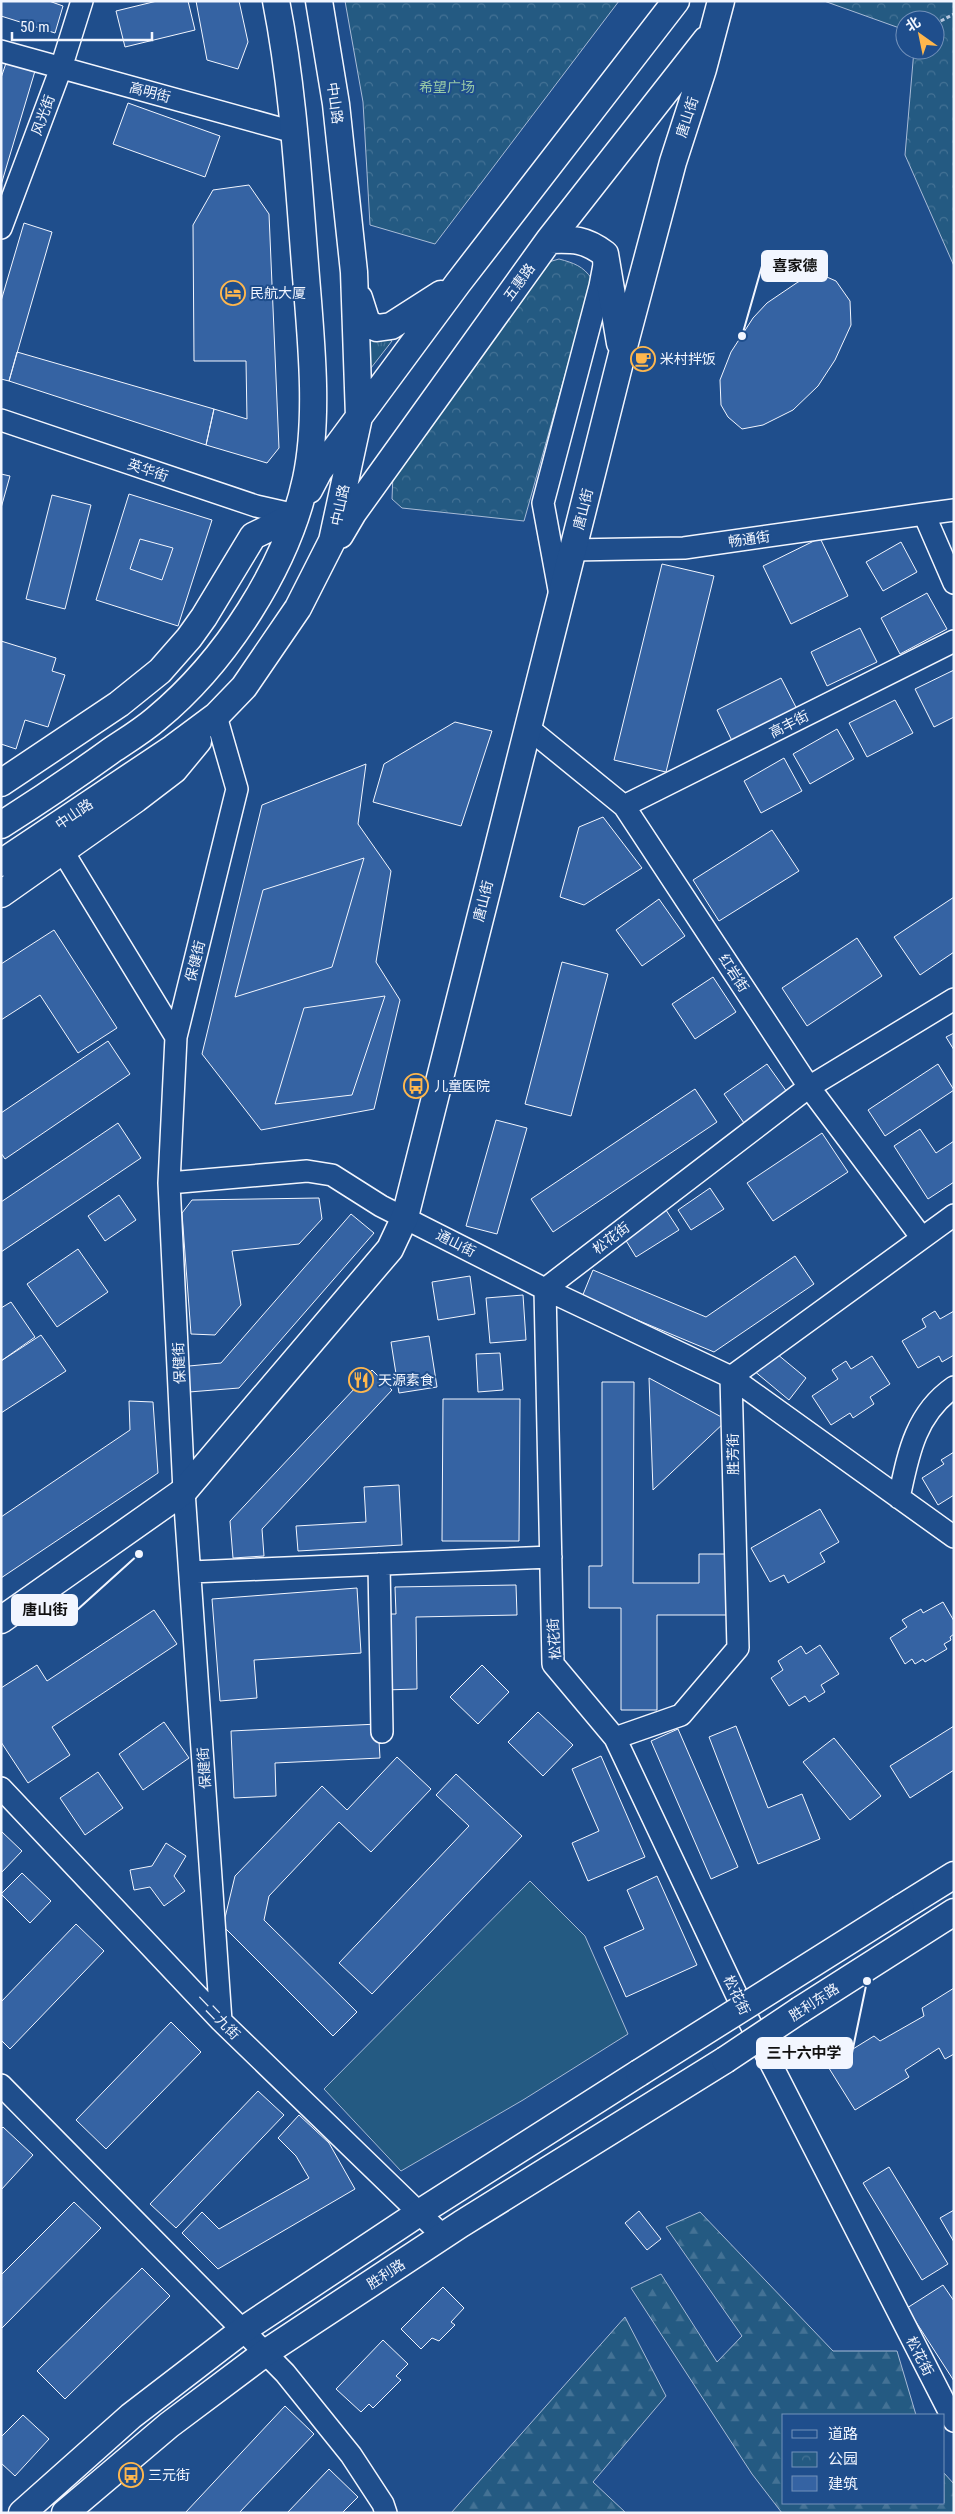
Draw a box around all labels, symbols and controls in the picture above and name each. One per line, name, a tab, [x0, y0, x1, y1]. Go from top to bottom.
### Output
scale bar	[12, 10, 152, 42]
north arrow	[895, 10, 945, 60]
text: 北	[903, 14, 923, 35]
text: 50 m	[20, 18, 50, 36]
street label: 高明街	[128, 79, 172, 105]
park label: 希望广场	[419, 79, 475, 95]
street label: 中山路	[324, 81, 346, 125]
street label: 风光街	[28, 93, 58, 137]
street label: 唐山街	[673, 95, 701, 139]
callout: 喜家德	[762, 251, 827, 281]
text: 喜家德	[772, 257, 818, 275]
street label: 五惠路	[500, 260, 538, 304]
hotel icon: 民航大厦	[220, 280, 246, 306]
place label: 民航大厦	[250, 285, 306, 301]
cafe icon: 米村拌饭	[630, 346, 656, 372]
place label: 米村拌饭	[660, 351, 716, 367]
street label: 英华街	[126, 456, 170, 484]
street label: 中山路	[328, 483, 352, 527]
street label: 唐山街	[570, 487, 596, 531]
street label: 畅通街	[727, 528, 771, 550]
street label: 高丰街	[767, 707, 811, 741]
street label: 中山路	[52, 796, 96, 832]
street label: 唐山街	[470, 879, 496, 923]
street label: 保健街	[182, 939, 208, 983]
street label: 红岩街	[716, 951, 752, 995]
bus stop icon: 儿童医院	[403, 1073, 429, 1099]
place label: 儿童医院	[434, 1078, 490, 1094]
street label: 松花街	[589, 1219, 633, 1257]
street label: 通山街	[434, 1226, 478, 1260]
street label: 保健街	[170, 1342, 188, 1384]
restaurant icon: 天源素食	[348, 1367, 374, 1393]
place label: 天源素食	[378, 1372, 434, 1388]
street label: 胜芳街	[725, 1433, 741, 1475]
callout: 唐山街	[12, 1595, 77, 1625]
text: 唐山街	[22, 1601, 68, 1619]
street label: 松花街	[545, 1617, 563, 1661]
street label: 保健街	[195, 1746, 213, 1790]
street label: 松花街	[721, 1973, 753, 2017]
street label: 胜利东路	[786, 1980, 842, 2024]
street label: 一二九街	[193, 1991, 243, 2043]
callout: 三十六中学	[757, 2038, 852, 2068]
text: 三十六中学	[766, 2044, 842, 2062]
street label: 胜利路	[364, 2256, 408, 2292]
street label: 松花街	[903, 2334, 937, 2378]
legend	[782, 2414, 945, 2504]
text: 道路	[828, 2425, 858, 2443]
text: 公园	[828, 2450, 858, 2468]
bus stop icon: 三元街	[118, 2462, 144, 2488]
place label: 三元街	[148, 2467, 190, 2483]
text: 建筑	[828, 2475, 858, 2493]

